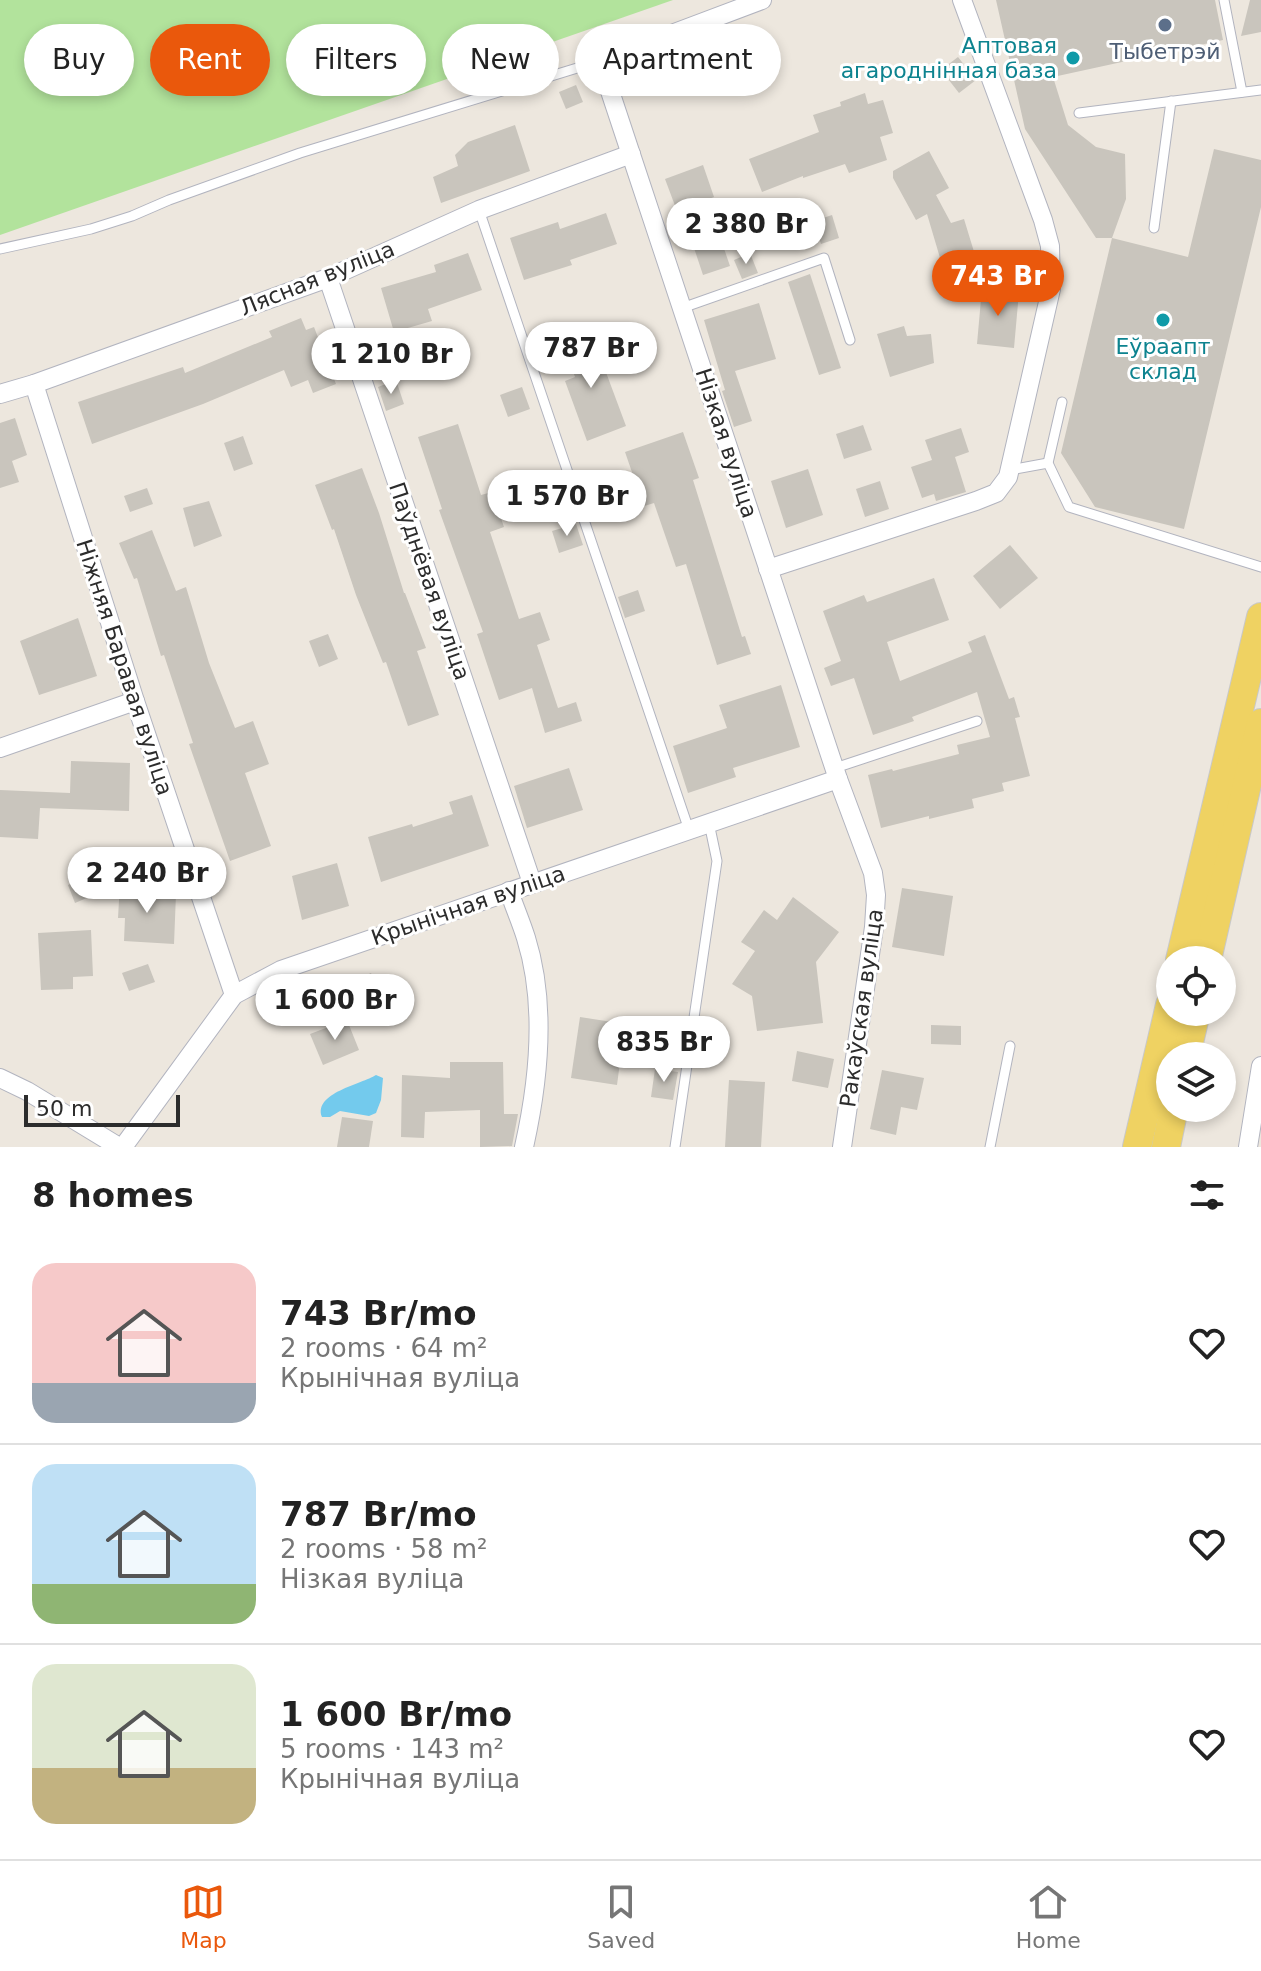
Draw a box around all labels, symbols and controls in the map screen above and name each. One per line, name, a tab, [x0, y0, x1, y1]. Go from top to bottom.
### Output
marker: Тыбетрэй	[1156, 16, 1174, 34]
chip: Buy	[24, 24, 134, 96]
chip: Rent	[150, 24, 270, 96]
chip: Filters	[286, 24, 426, 96]
chip: New	[442, 24, 559, 96]
chip: Apartment	[575, 24, 781, 96]
place label: Аптовая агароднінная база	[841, 33, 1057, 83]
place label: Тыбетрэй	[1108, 39, 1221, 64]
marker: Аптовая агароднінная база	[1064, 49, 1082, 67]
pin: 2 380 Br	[663, 198, 829, 266]
text: 2 380 Br	[684, 209, 808, 239]
street label: Лясная вуліца	[236, 236, 398, 321]
pin: 743 Br	[933, 250, 1063, 318]
text: 743 Br	[950, 261, 1046, 291]
marker: Еўраапт склад	[1154, 311, 1172, 329]
pin: 787 Br	[526, 322, 656, 390]
pin: 1 210 Br	[308, 328, 474, 396]
text: 787 Br	[543, 333, 639, 363]
place label: Еўраапт склад	[1115, 334, 1211, 384]
text: 1 210 Br	[329, 339, 453, 369]
street label: Нізкая вуліца	[691, 365, 763, 521]
pin: 1 570 Br	[484, 470, 650, 538]
street label: Паўднёвая вуліца	[384, 479, 475, 683]
text: 1 570 Br	[505, 481, 629, 511]
street label: Ніжняя Баравая вуліца	[71, 536, 178, 798]
pin: 2 240 Br	[64, 847, 230, 915]
text: 2 240 Br	[85, 858, 209, 888]
street label: Крынічная вуліца	[368, 861, 568, 950]
street label: Ракаўская вуліца	[835, 907, 888, 1109]
map controls	[1156, 946, 1236, 1122]
button: locate	[1156, 946, 1236, 1026]
pin: 1 600 Br	[252, 974, 418, 1042]
text: 1 600 Br	[273, 985, 397, 1015]
pin: 835 Br	[599, 1016, 729, 1084]
text: 835 Br	[616, 1027, 712, 1057]
button: layers	[1156, 1042, 1236, 1122]
scale bar	[24, 1091, 180, 1127]
text: 50 m	[36, 1096, 92, 1121]
icon: filters	[1185, 1173, 1229, 1217]
text: 8 homes	[32, 1175, 194, 1215]
text: 743 Br/mo	[280, 1293, 477, 1333]
icon: home	[96, 1295, 192, 1391]
icon: heart	[1185, 1321, 1229, 1365]
text: 2 rooms · 64 m²	[280, 1333, 488, 1363]
text: Крынічная вуліца	[280, 1363, 520, 1393]
text: 787 Br/mo	[280, 1494, 477, 1534]
icon: home	[96, 1496, 192, 1592]
icon: heart	[1185, 1522, 1229, 1566]
text: 2 rooms · 58 m²	[280, 1534, 488, 1564]
text: Нізкая вуліца	[280, 1564, 464, 1594]
text: 1 600 Br/mo	[280, 1694, 512, 1734]
icon: home	[96, 1696, 192, 1792]
icon: heart	[1185, 1722, 1229, 1766]
text: 5 rooms · 143 m²	[280, 1734, 504, 1764]
text: Крынічная вуліца	[280, 1764, 520, 1794]
tab: Map	[180, 1880, 227, 1953]
tab: Saved	[587, 1880, 655, 1953]
tab: Home	[1016, 1880, 1081, 1953]

